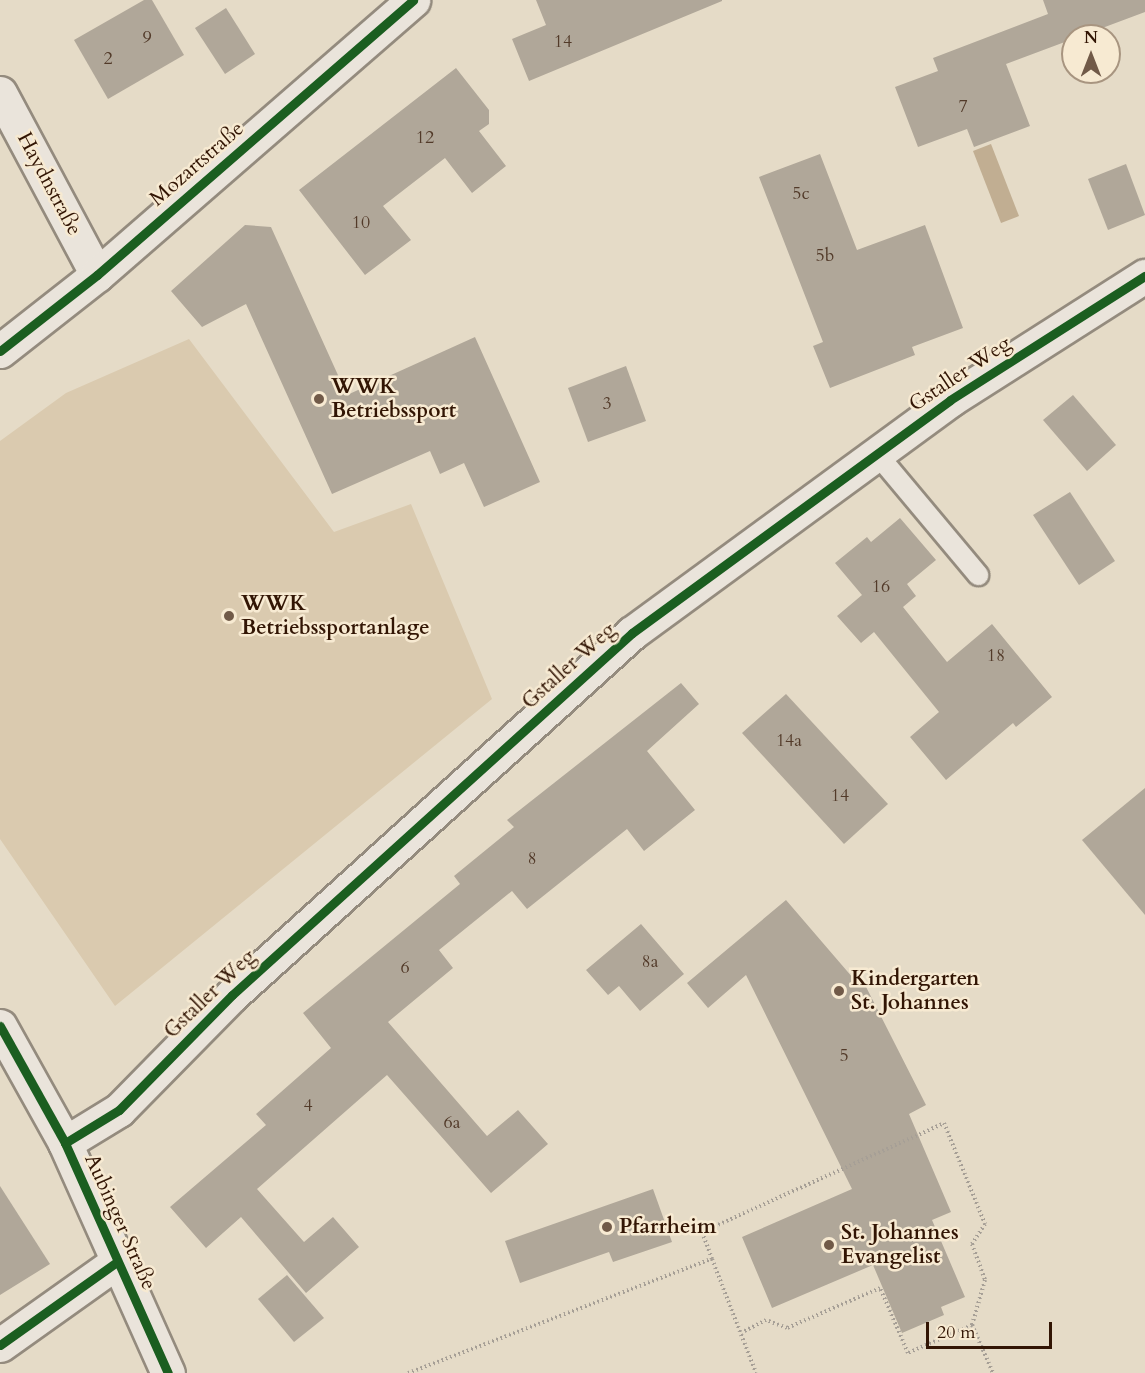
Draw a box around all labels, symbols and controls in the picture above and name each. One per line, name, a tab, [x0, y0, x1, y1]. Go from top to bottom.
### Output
north arrow	[1061, 24, 1121, 84]
house number: 9	[142, 27, 152, 49]
text: N	[1084, 27, 1098, 49]
house number: 14	[554, 31, 572, 53]
house number: 2	[103, 48, 113, 70]
house number: 7	[958, 96, 968, 118]
street label: Mozartstraße	[145, 116, 249, 212]
house number: 12	[416, 127, 434, 149]
street label: Haydnstraße	[11, 128, 87, 240]
house number: 5c	[792, 183, 810, 205]
house number: 10	[352, 212, 370, 234]
house number: 5b	[816, 245, 834, 267]
street label: Gstaller Weg	[904, 331, 1016, 417]
place label: WWK Betriebssport	[331, 374, 456, 424]
marker: WWK Betriebssport	[312, 392, 326, 406]
house number: 3	[602, 393, 612, 415]
house number: 16	[872, 576, 890, 598]
place label: WWK Betriebssportanlage	[241, 591, 430, 641]
marker: WWK Betriebssportanlage	[222, 609, 236, 623]
street label: Gstaller Weg	[517, 617, 621, 715]
house number: 18	[987, 645, 1005, 667]
house number: 14a	[776, 730, 802, 752]
house number: 14	[831, 785, 849, 807]
house number: 8	[527, 848, 537, 870]
street label: Gstaller Weg	[159, 944, 261, 1044]
house number: 8a	[642, 951, 658, 973]
house number: 6	[400, 957, 410, 979]
place label: Kindergarten St. Johannes	[851, 966, 979, 1016]
marker: Kindergarten St. Johannes	[832, 984, 846, 998]
house number: 5	[839, 1045, 849, 1067]
house number: 4	[303, 1095, 313, 1117]
house number: 6a	[444, 1112, 460, 1134]
street label: Aubinger Straße	[79, 1150, 161, 1294]
place label: Pfarrheim	[619, 1214, 716, 1240]
marker: Pfarrheim	[600, 1220, 614, 1234]
place label: St. Johannes Evangelist	[841, 1220, 959, 1270]
marker: St. Johannes Evangelist	[822, 1238, 836, 1252]
scale bar	[929, 1310, 1055, 1348]
text: 20 m	[937, 1320, 976, 1345]

